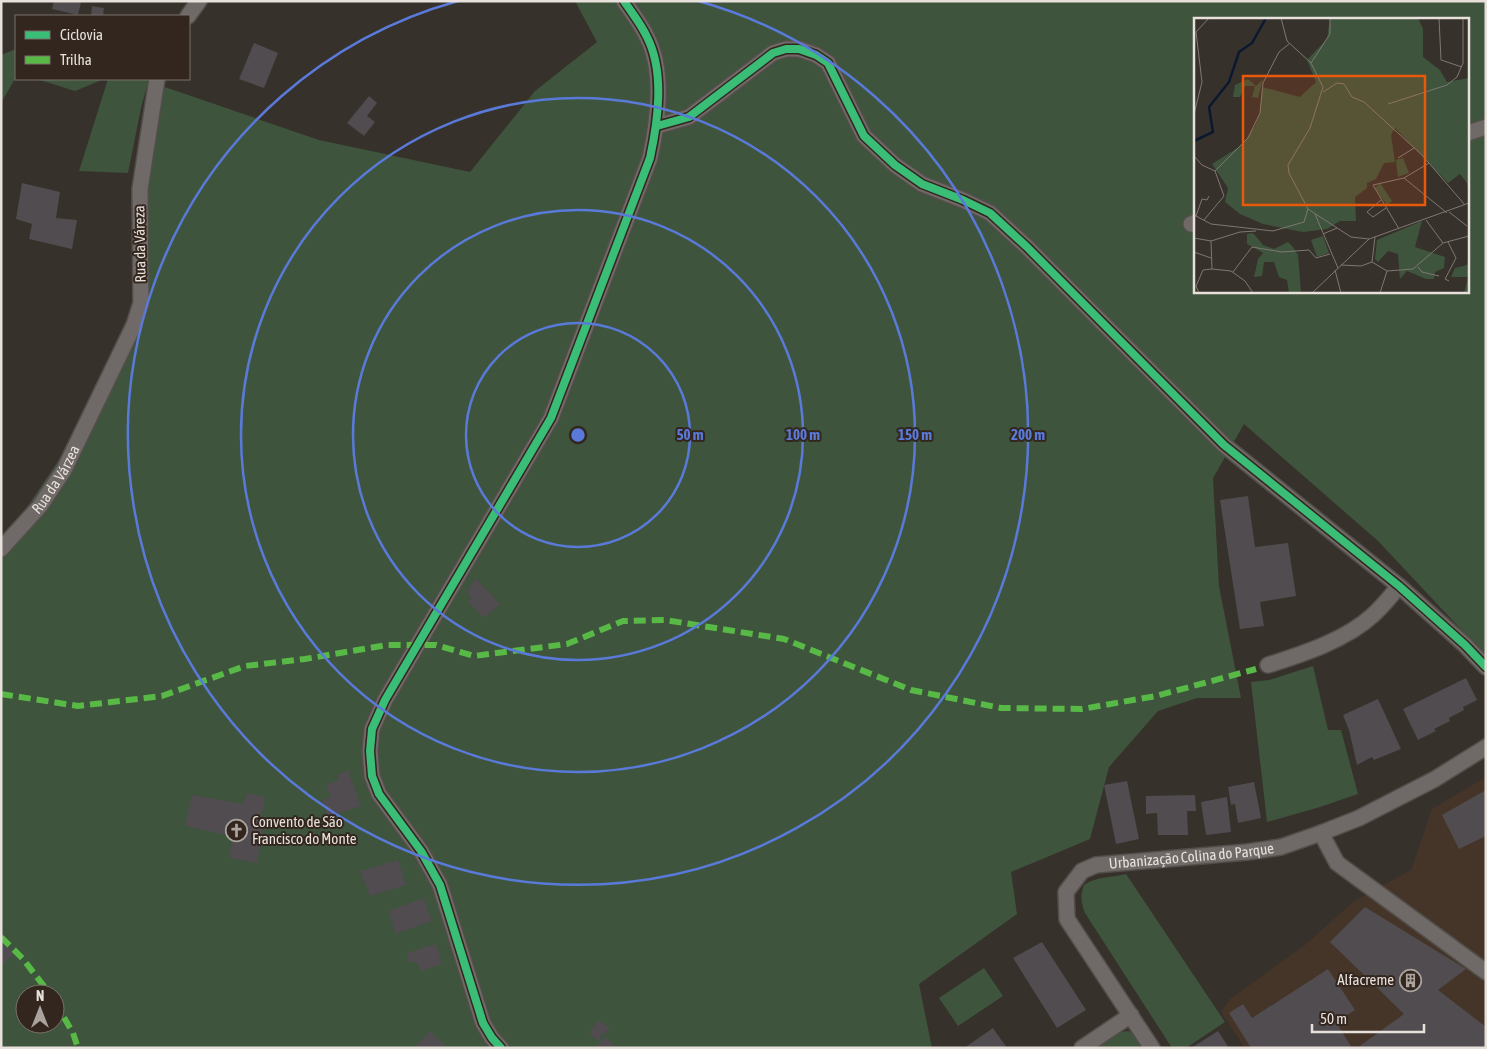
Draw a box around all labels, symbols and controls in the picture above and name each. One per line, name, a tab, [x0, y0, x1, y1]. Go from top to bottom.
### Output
legend	[15, 15, 190, 80]
inset map	[1194, 18, 1470, 292]
text: Ciclovia	[60, 26, 103, 43]
text: Trilha	[60, 51, 92, 68]
street label: Rua da Váreza	[130, 205, 149, 283]
centre of rings	[569, 426, 587, 444]
text: 50 m	[677, 426, 704, 443]
text: 100 m	[786, 426, 820, 443]
text: 150 m	[898, 426, 932, 443]
text: 200 m	[1011, 426, 1045, 443]
street label: Rua da Várzea	[28, 442, 83, 517]
place label: Convento de São Francisco do Monte	[252, 813, 357, 847]
church icon: Convento de São Francisco do Monte	[224, 819, 248, 843]
street label: Urbanização Colina do Parque	[1108, 839, 1275, 872]
building icon: Alfacreme	[1398, 968, 1422, 992]
place label: Alfacreme	[1337, 971, 1394, 988]
north arrow	[15, 984, 65, 1034]
text: N	[36, 988, 44, 1004]
scale bar	[1312, 1002, 1424, 1034]
text: 50 m	[1320, 1010, 1347, 1027]

